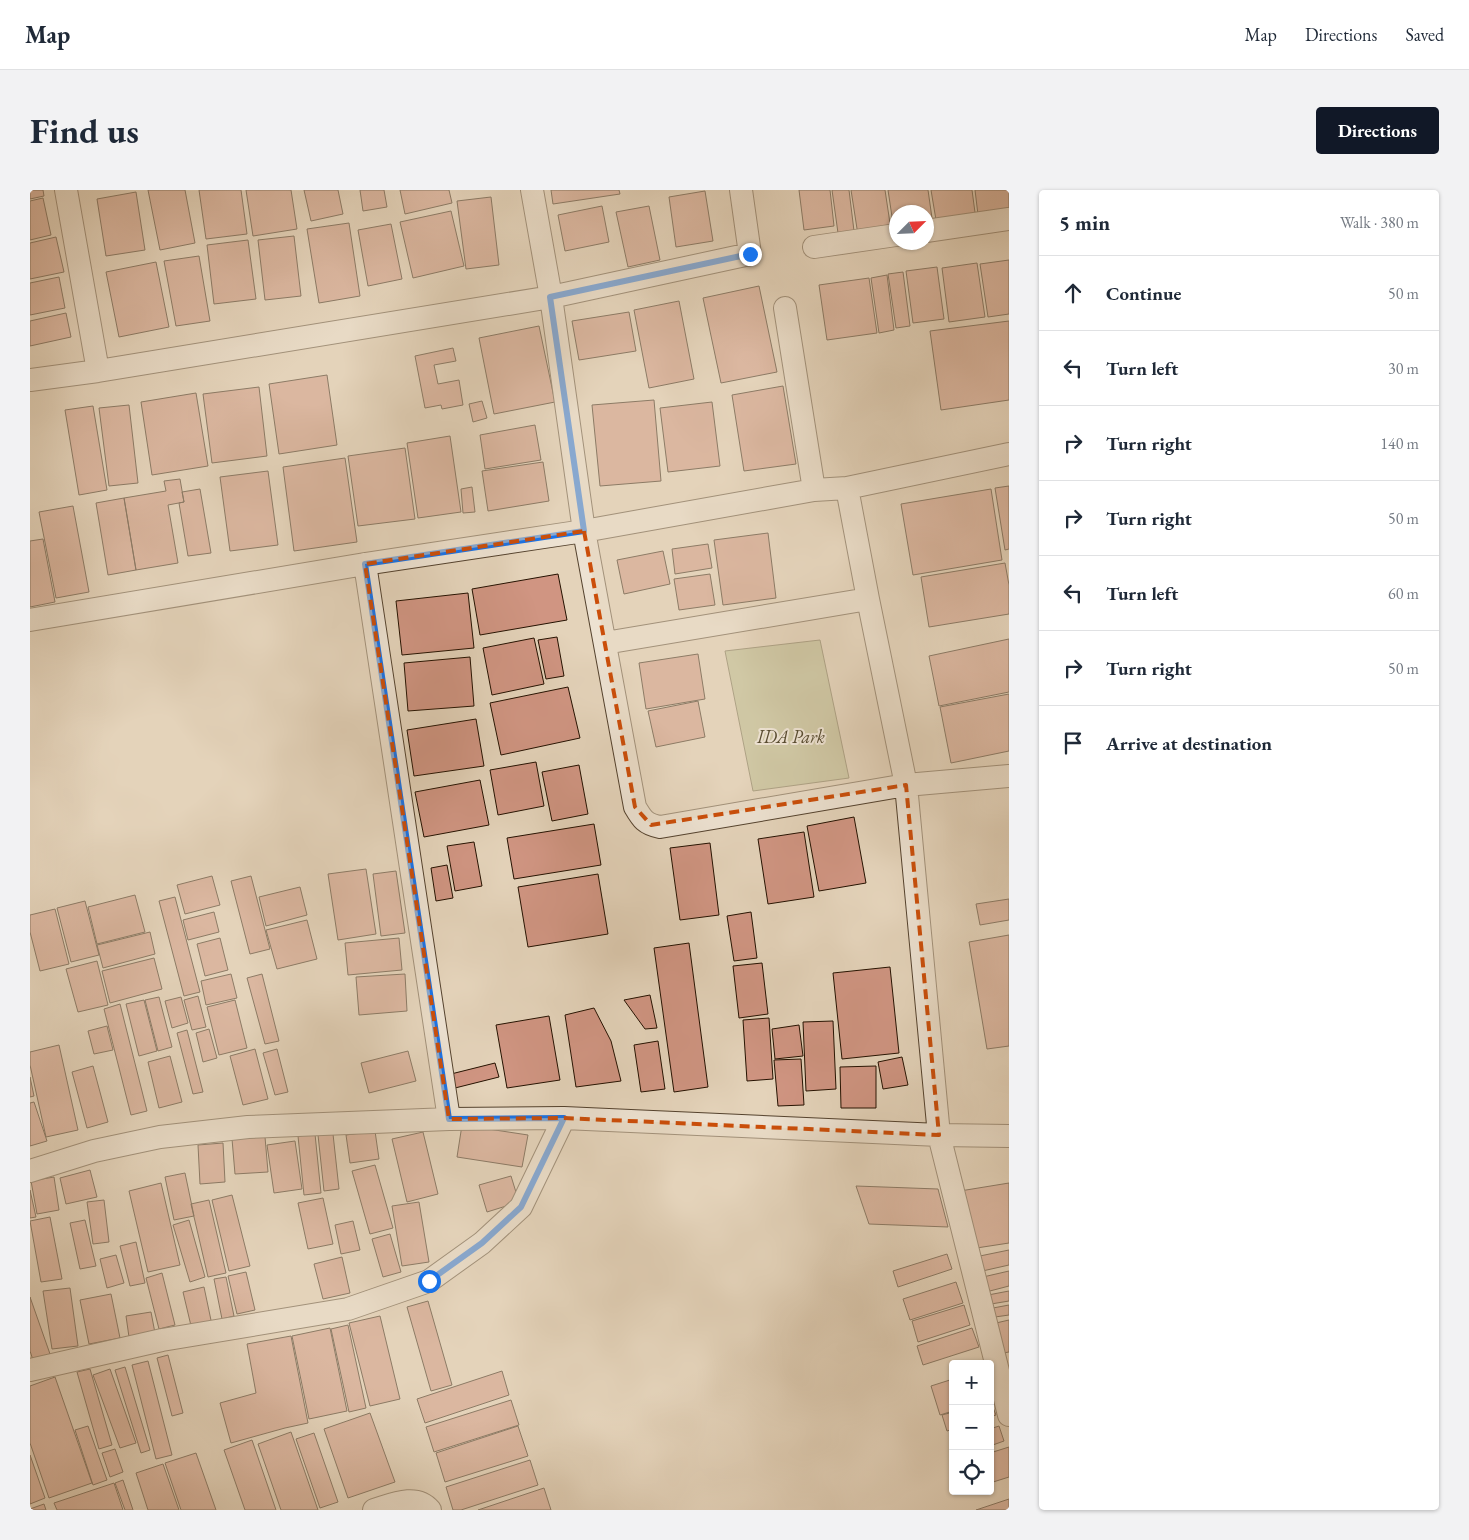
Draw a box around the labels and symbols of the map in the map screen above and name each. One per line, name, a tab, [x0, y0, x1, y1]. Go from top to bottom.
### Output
north arrow	[889, 205, 934, 250]
route end	[739, 243, 762, 266]
park label: IDA Park	[756, 725, 825, 748]
route start	[418, 1270, 441, 1293]

